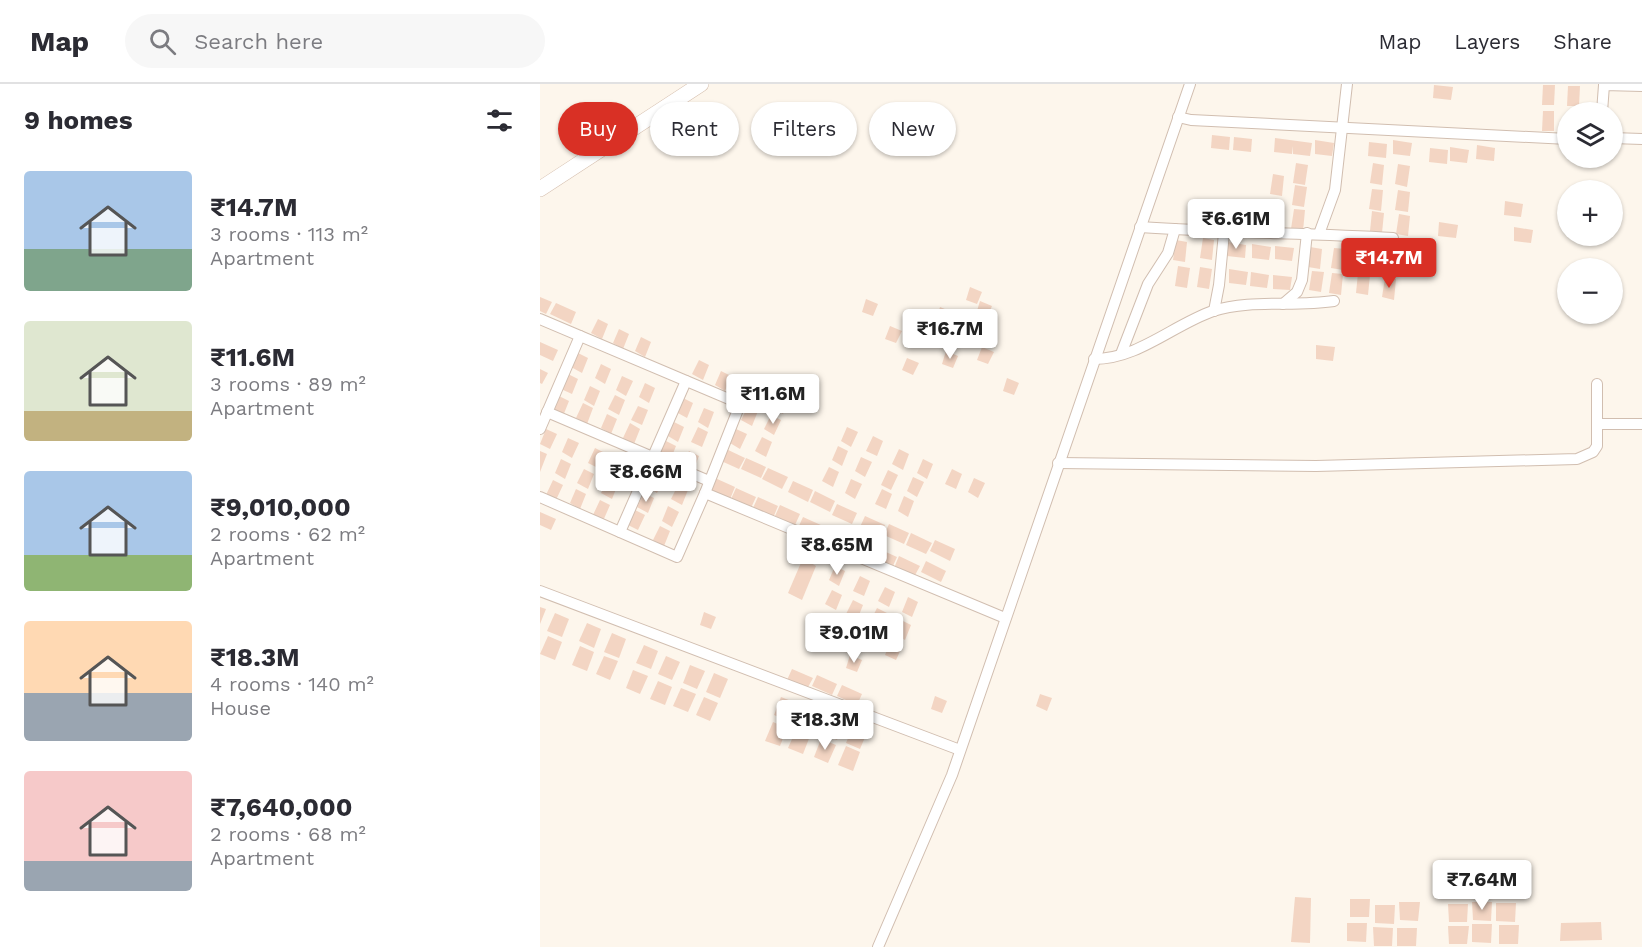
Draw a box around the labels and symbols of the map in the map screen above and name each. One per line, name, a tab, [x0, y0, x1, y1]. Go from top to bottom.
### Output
pin: ₹6.61M	[1187, 199, 1285, 250]
pin: ₹14.7M	[1340, 238, 1438, 289]
pin: ₹16.7M	[901, 309, 999, 360]
pin: ₹11.6M	[724, 374, 822, 425]
pin: ₹8.66M	[597, 452, 695, 503]
pin: ₹8.65M	[788, 525, 886, 576]
pin: ₹9.01M	[805, 613, 903, 664]
pin: ₹18.3M	[776, 700, 874, 751]
pin: ₹7.64M	[1433, 860, 1531, 911]

